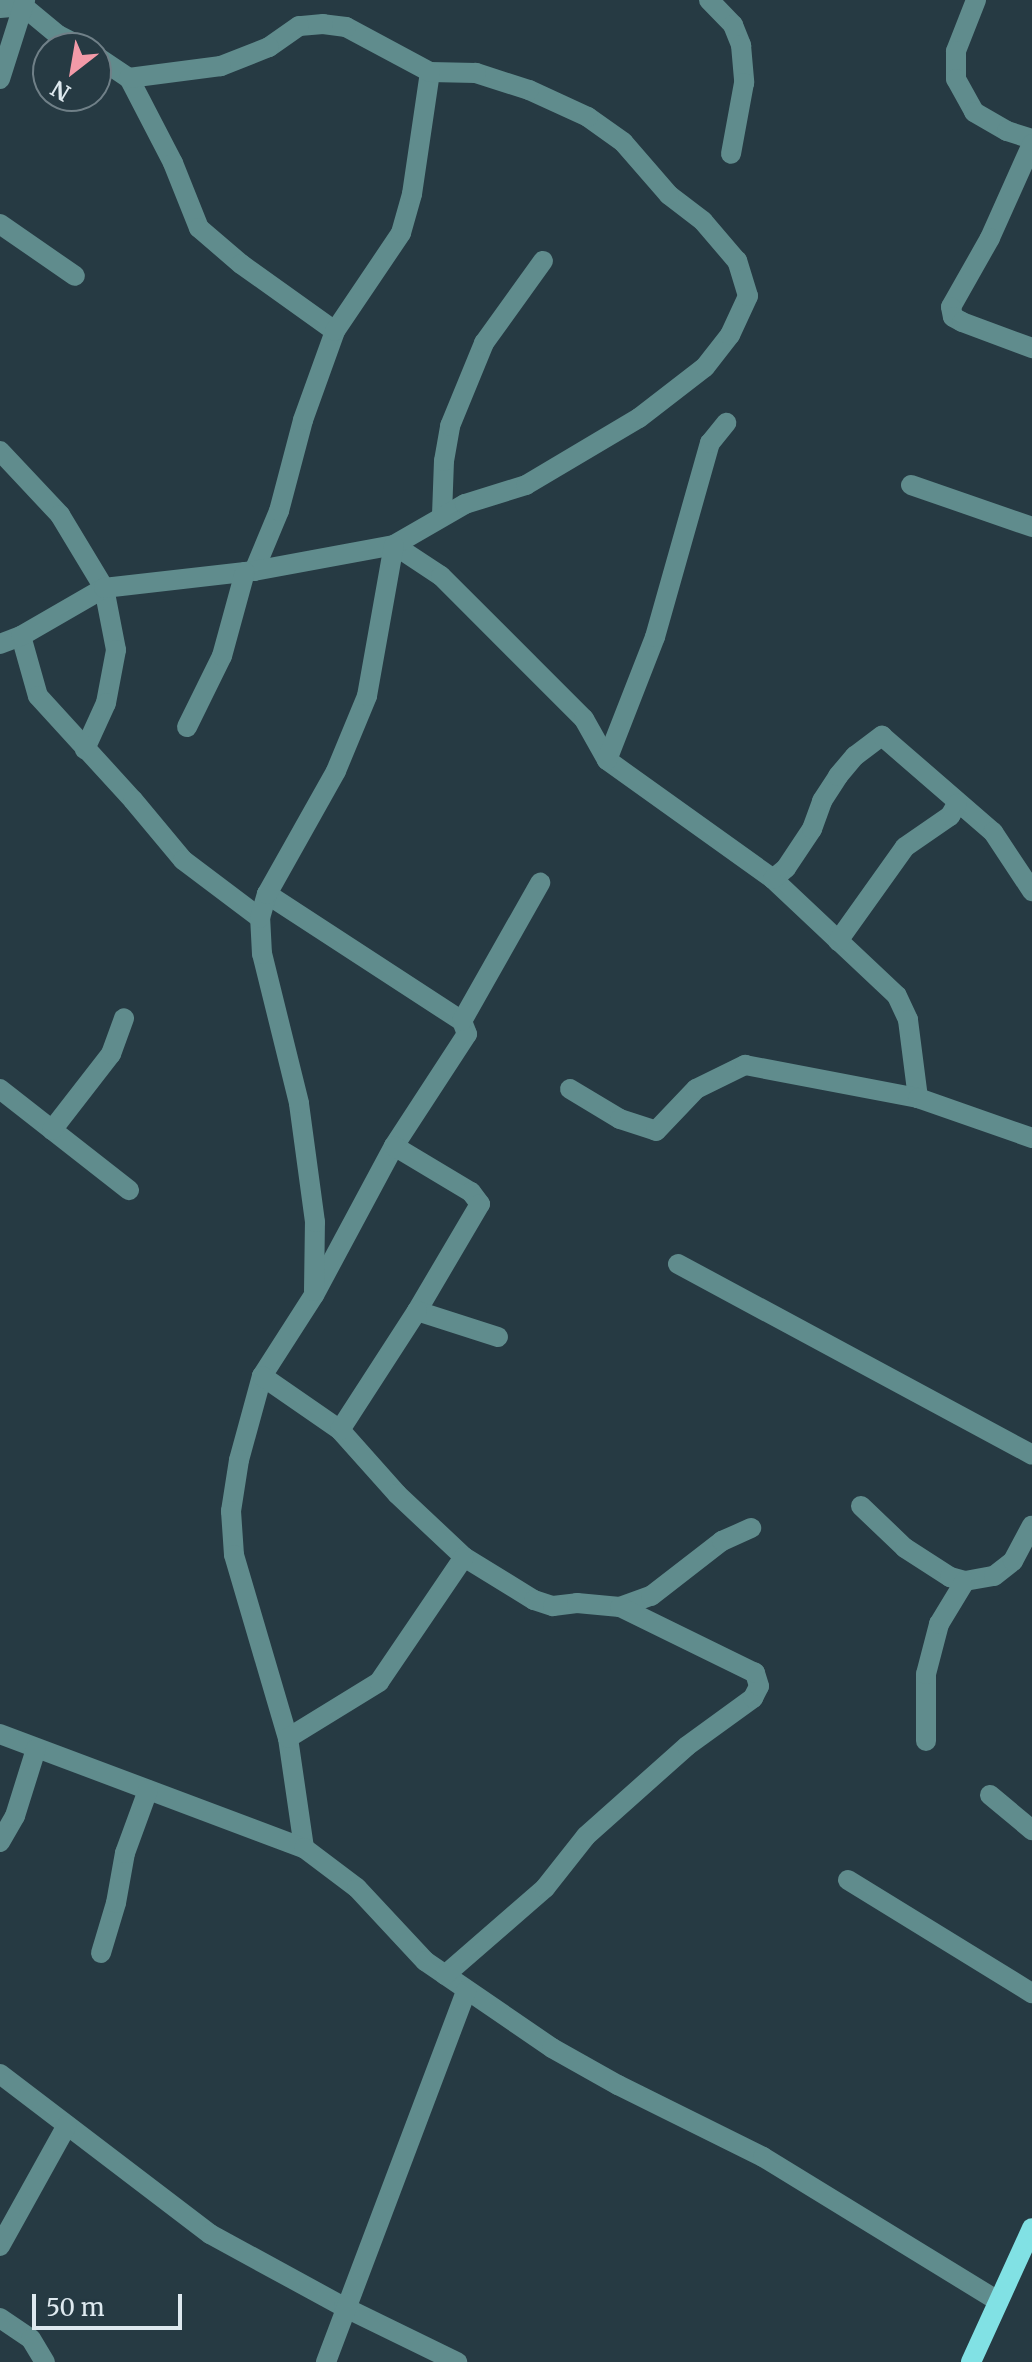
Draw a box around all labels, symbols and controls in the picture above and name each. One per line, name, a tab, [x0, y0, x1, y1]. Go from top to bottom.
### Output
north arrow	[32, 32, 112, 112]
text: N	[46, 74, 75, 107]
scale bar	[36, 2278, 186, 2328]
text: 50 m	[46, 2292, 105, 2323]

